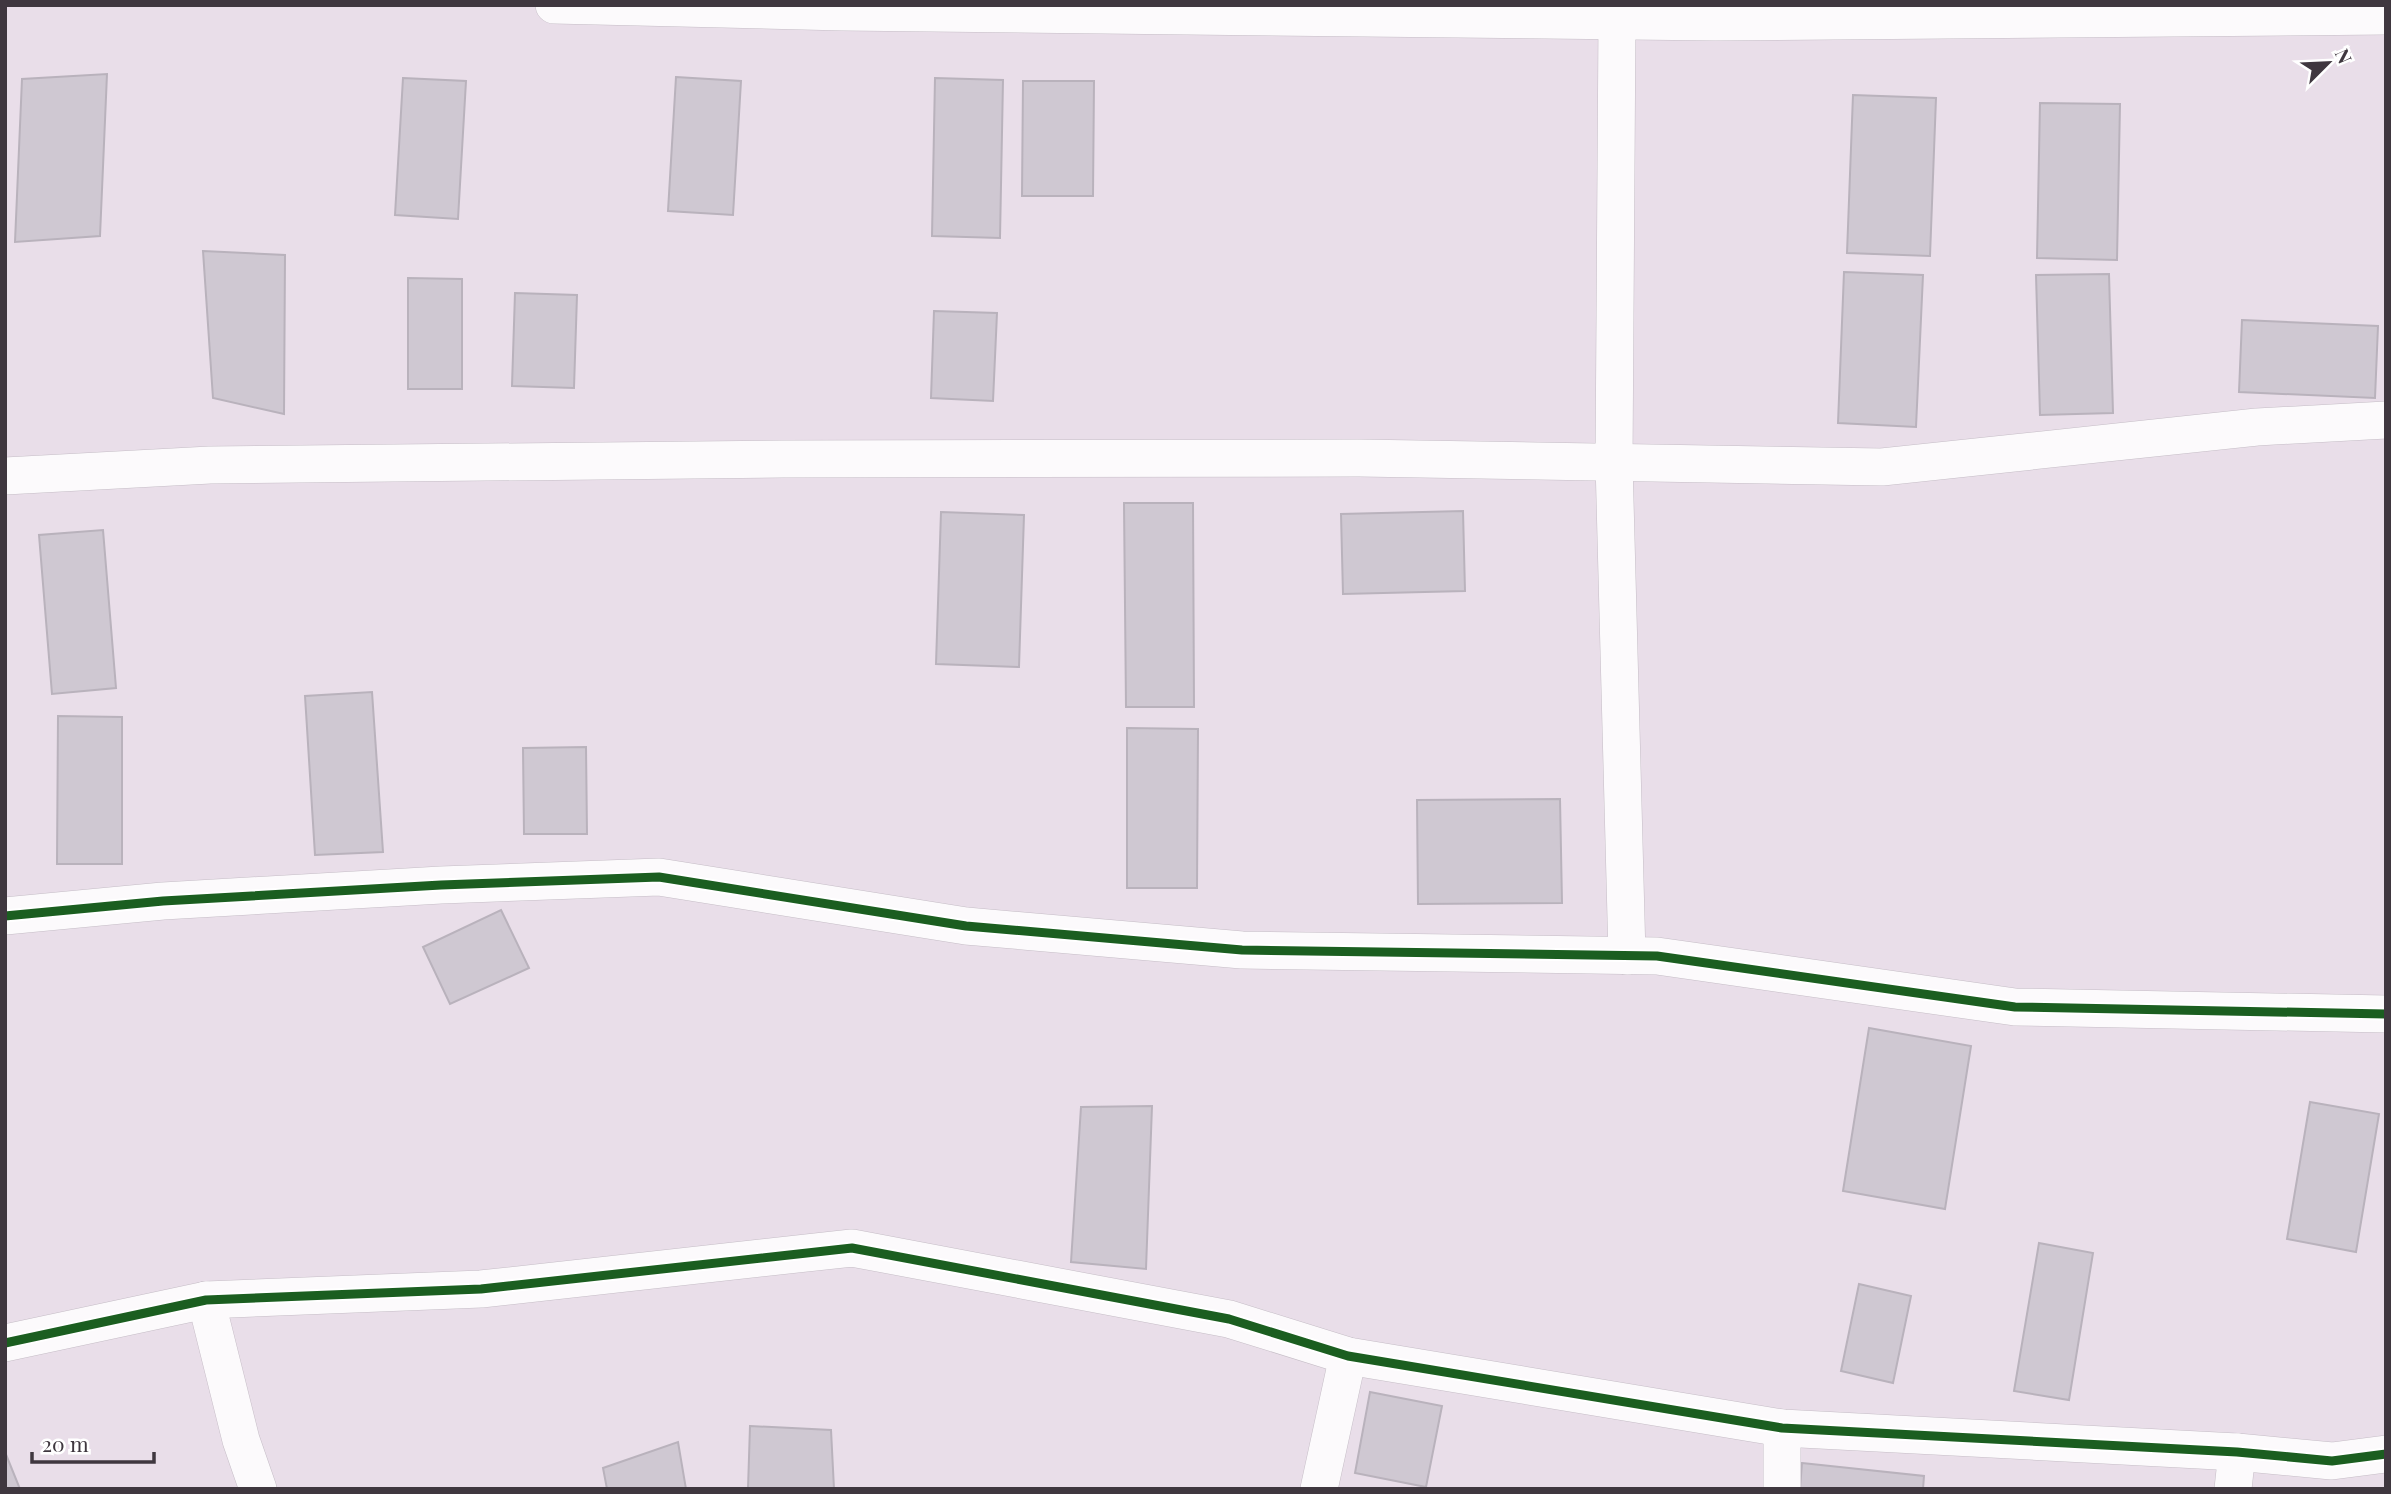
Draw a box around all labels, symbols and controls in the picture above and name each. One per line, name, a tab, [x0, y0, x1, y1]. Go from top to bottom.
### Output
north arrow	[2293, 28, 2363, 98]
text: N	[2330, 44, 2359, 67]
scale bar	[32, 1420, 154, 1464]
text: 20 m	[42, 1429, 89, 1457]

